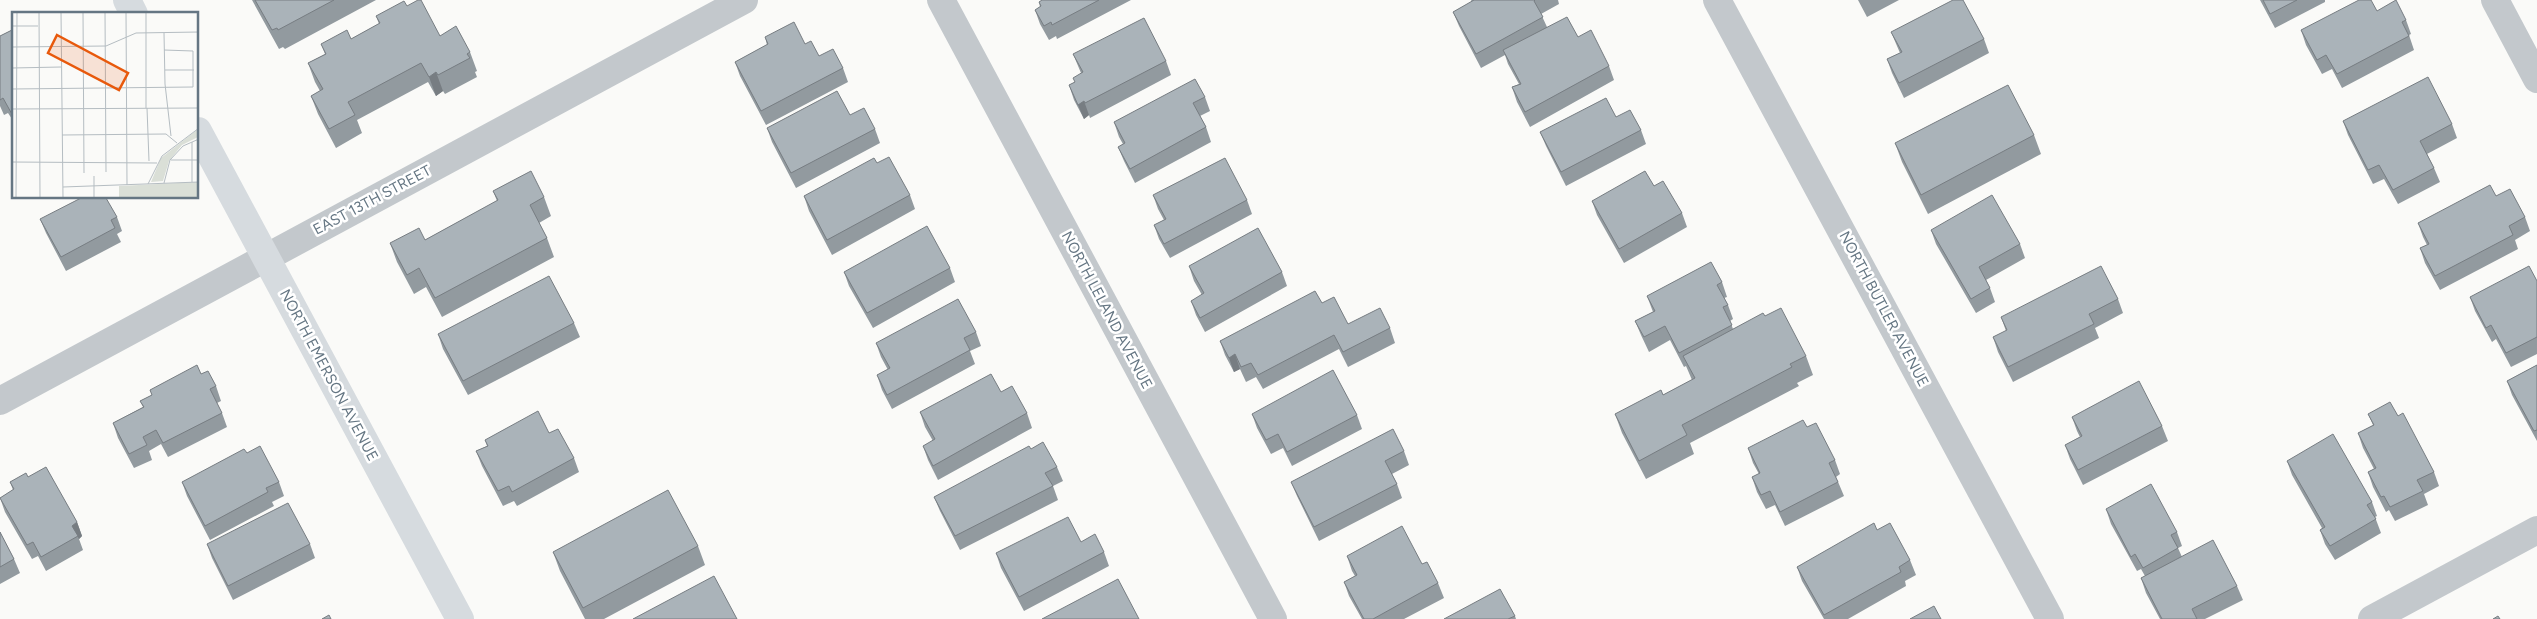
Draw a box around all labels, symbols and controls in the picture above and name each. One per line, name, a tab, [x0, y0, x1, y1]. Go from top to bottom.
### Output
inset map	[12, 12, 199, 199]
street label: EAST 13TH STREET	[310, 161, 435, 239]
street label: NORTH LELAND AVENUE	[1058, 228, 1156, 392]
street label: NORTH BUTLER AVENUE	[1835, 228, 1933, 390]
street label: NORTH EMERSON AVENUE	[276, 286, 382, 464]

